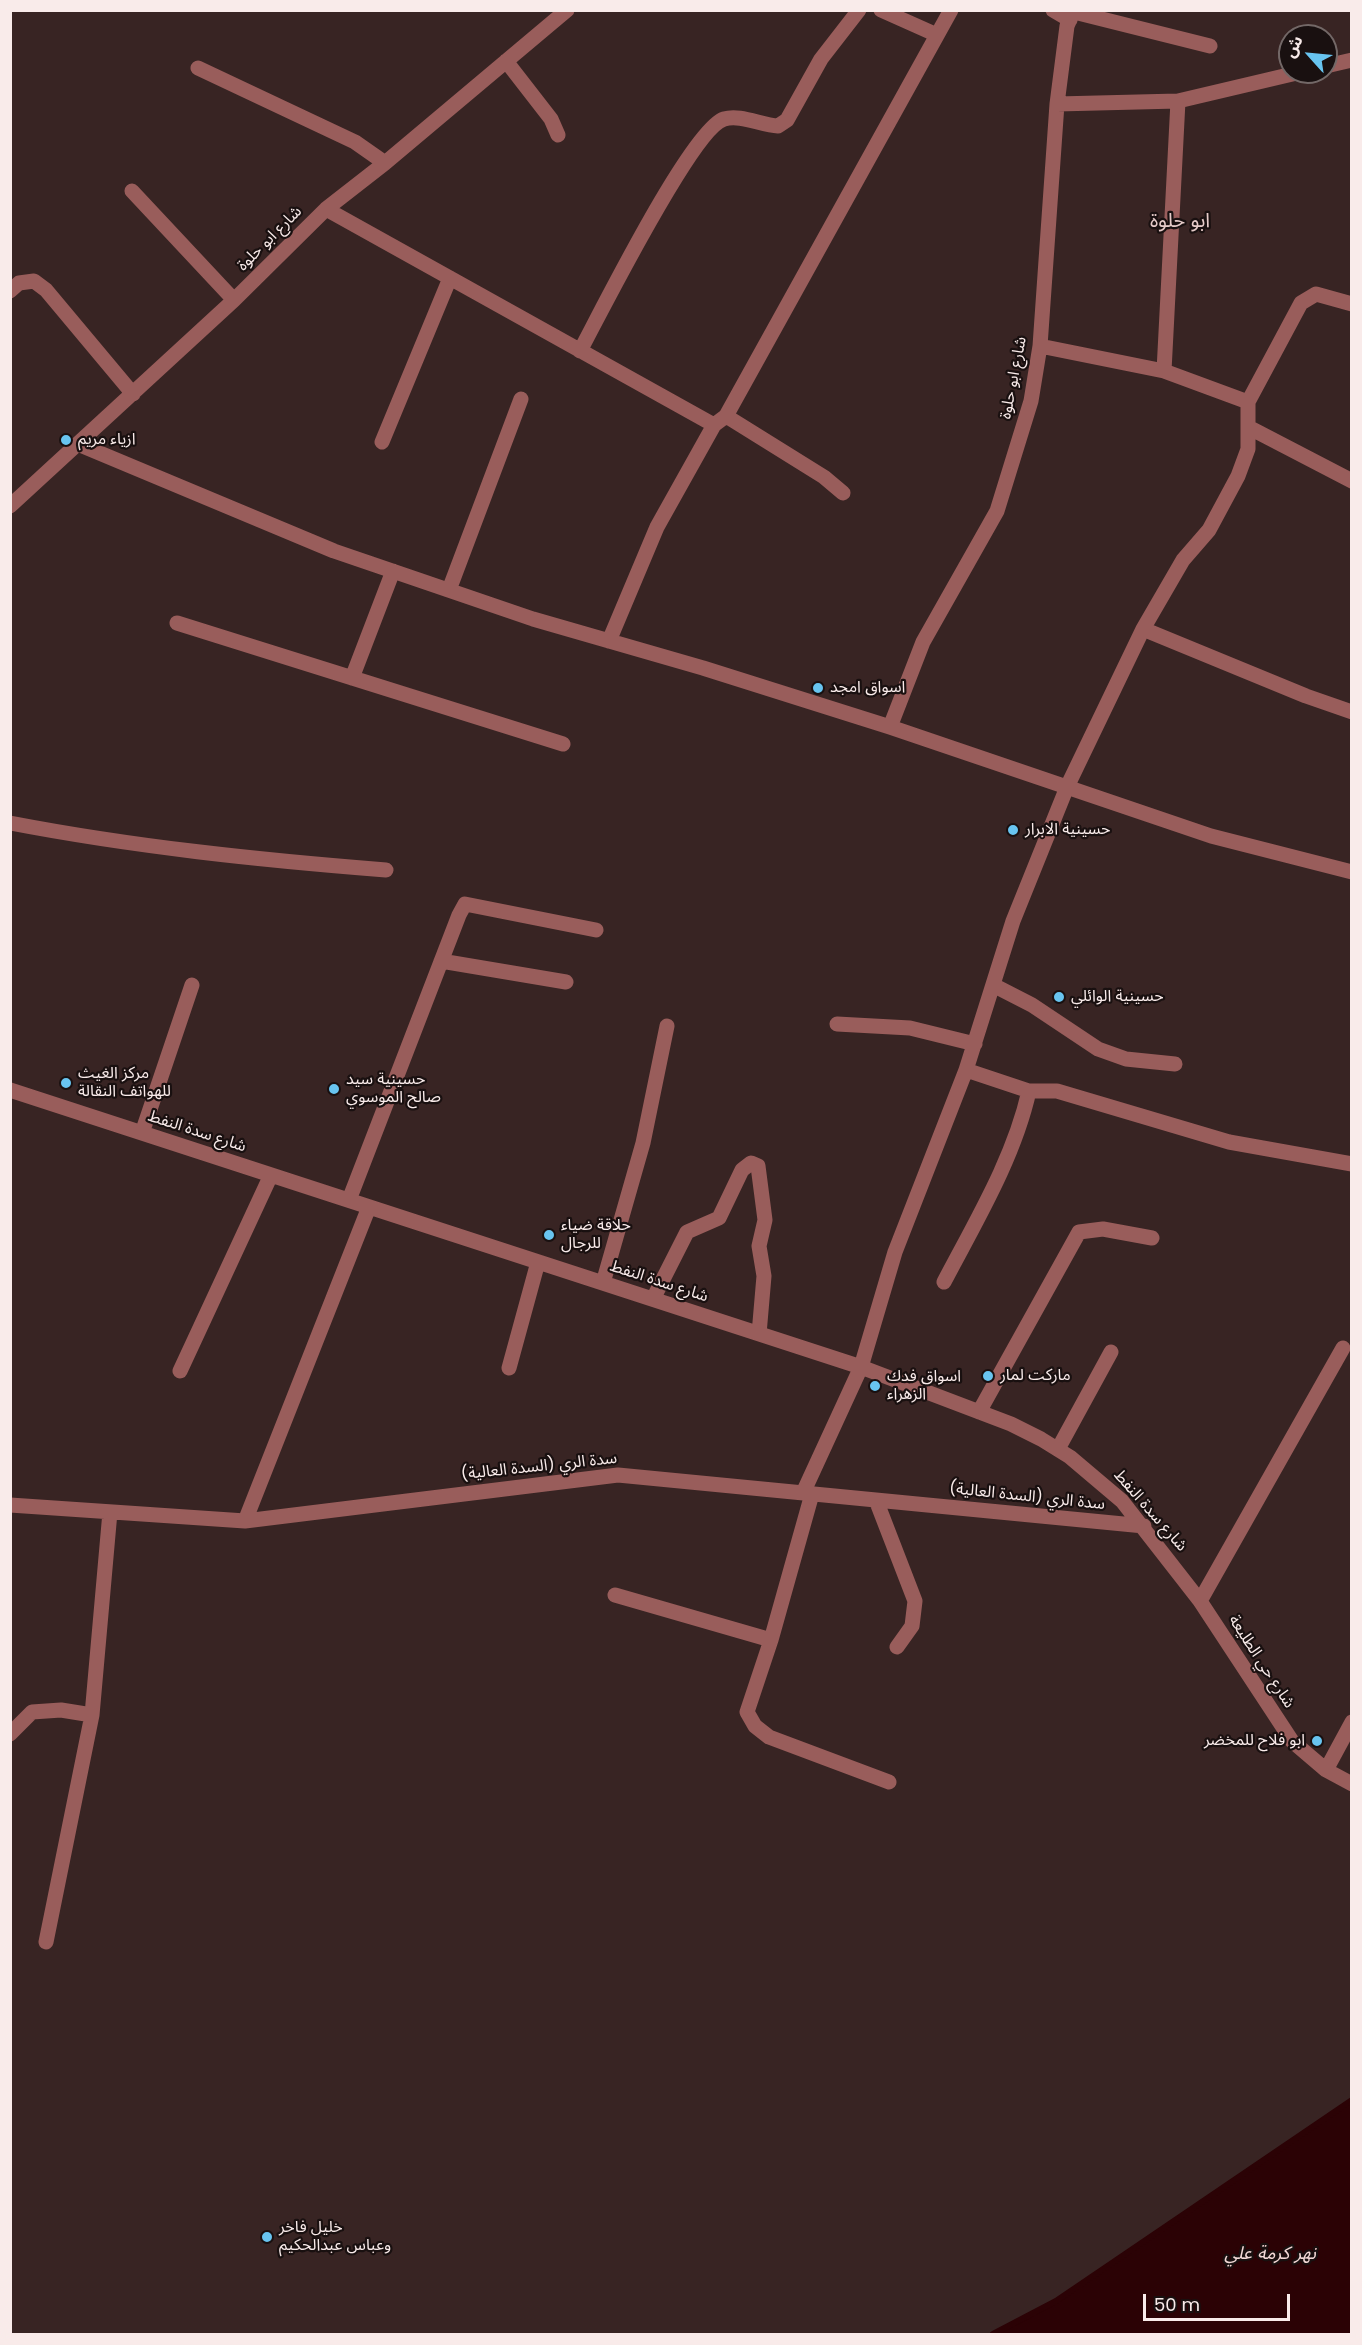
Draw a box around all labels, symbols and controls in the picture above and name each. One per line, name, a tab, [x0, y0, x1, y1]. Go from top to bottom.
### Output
north arrow	[1278, 24, 1338, 84]
text: ش	[1278, 32, 1309, 62]
street label: شارع ابو حلوة	[234, 203, 306, 275]
district label: ابو حلوة	[1150, 210, 1210, 234]
street label: شارع ابو حلوة	[997, 335, 1031, 421]
place label: ازياء مريم	[78, 430, 136, 450]
marker: ازياء مريم	[59, 433, 73, 447]
place label: اسواق امجد	[830, 678, 905, 698]
marker: اسواق امجد	[811, 681, 825, 695]
place label: حسينية الابرار	[1025, 820, 1111, 840]
marker: حسينية الابرار	[1006, 823, 1020, 837]
place label: حسينية الوائلي	[1071, 987, 1164, 1007]
marker: حسينية الوائلي	[1052, 990, 1066, 1004]
place label: مركز الغيث للهواتف النقالة	[78, 1064, 171, 1102]
place label: حسينية سيد صالح الموسوي	[346, 1070, 441, 1108]
marker: مركز الغيث للهواتف النقالة	[59, 1076, 73, 1090]
marker: حسينية سيد صالح الموسوي	[327, 1082, 341, 1096]
street label: شارع سدة النفط	[146, 1107, 248, 1157]
place label: حلاقة ضياء للرجال	[561, 1216, 631, 1254]
marker: حلاقة ضياء للرجال	[542, 1228, 556, 1242]
street label: شارع سدة النفط	[608, 1257, 710, 1307]
place label: ماركت لمار	[1000, 1366, 1071, 1386]
place label: اسواق فدك الزهراء	[887, 1367, 961, 1405]
marker: ماركت لمار	[981, 1369, 995, 1383]
marker: اسواق فدك الزهراء	[868, 1379, 882, 1393]
street label: سدة الري (السدة العالية)	[460, 1449, 618, 1485]
street label: شارع سدة النفط	[1109, 1466, 1191, 1556]
street label: سدة الري (السدة العالية)	[948, 1479, 1106, 1515]
street label: شارع حي الطليعة	[1224, 1612, 1298, 1712]
place label: ابو فلاح للمخضر	[1204, 1731, 1305, 1751]
marker: ابو فلاح للمخضر	[1310, 1734, 1324, 1748]
place label: خليل فاخر وعباس عبدالحكيم	[279, 2218, 391, 2256]
marker: خليل فاخر وعباس عبدالحكيم	[260, 2230, 274, 2244]
water label: نهر كرمة علي	[1224, 2243, 1316, 2265]
scale bar	[1146, 2282, 1293, 2320]
text: 50 m	[1154, 2292, 1200, 2317]

